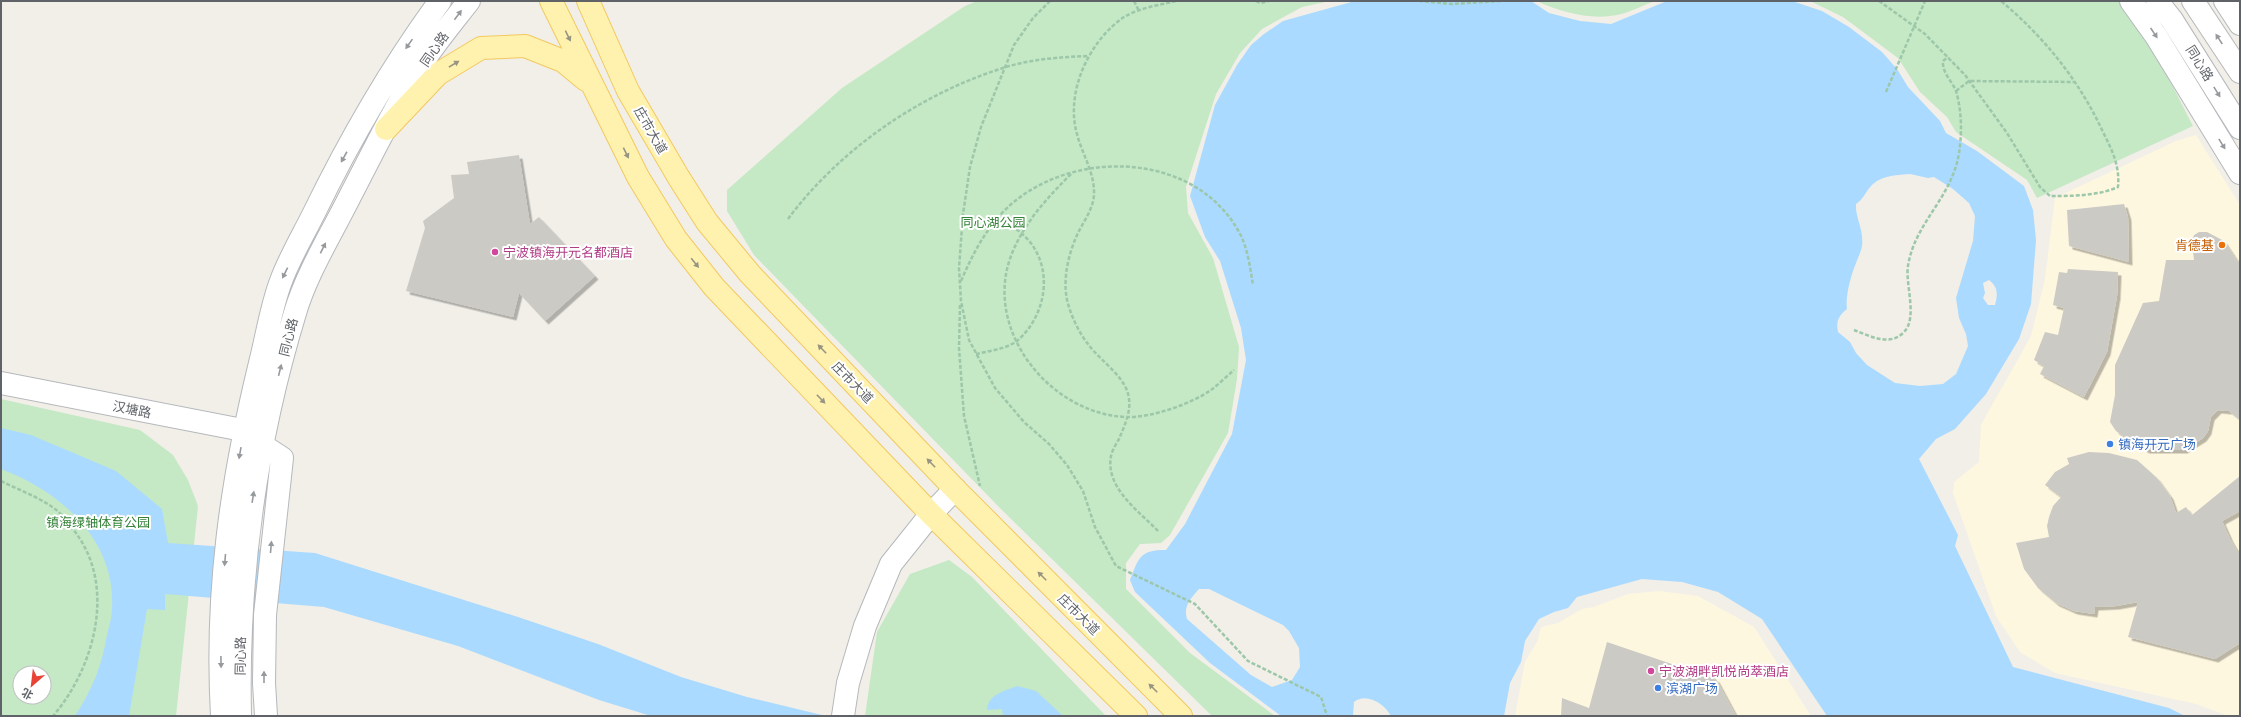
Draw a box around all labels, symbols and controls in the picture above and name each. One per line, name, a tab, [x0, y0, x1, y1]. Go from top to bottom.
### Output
one-way arrow	[454, 10, 462, 20]
one-way arrow	[2150, 28, 2158, 38]
street label: 同心路	[417, 29, 452, 70]
one-way arrow	[565, 30, 572, 42]
one-way arrow	[2215, 34, 2223, 44]
one-way arrow	[405, 39, 413, 49]
street label: 同心路	[2183, 43, 2216, 84]
one-way arrow	[449, 60, 459, 68]
one-way arrow	[2214, 86, 2221, 98]
street label: 庄市大道	[631, 104, 670, 157]
one-way arrow	[2218, 139, 2226, 149]
one-way arrow	[623, 147, 629, 158]
one-way arrow	[341, 151, 347, 163]
park label: 同心湖公园	[960, 215, 1026, 230]
place label: 肯德基	[2175, 238, 2214, 253]
marker: 肯德基	[2217, 240, 2227, 250]
one-way arrow	[320, 242, 327, 254]
place label: 宁波镇海开元名都酒店	[503, 245, 633, 260]
marker: 宁波镇海开元名都酒店	[490, 247, 500, 257]
one-way arrow	[690, 257, 699, 268]
one-way arrow	[282, 267, 288, 278]
street label: 同心路	[276, 316, 300, 358]
one-way arrow	[817, 344, 827, 354]
street label: 庄市大道	[829, 358, 876, 406]
one-way arrow	[277, 364, 283, 376]
one-way arrow	[816, 394, 826, 404]
street label: 汉塘路	[111, 398, 152, 421]
place label: 镇海开元广场	[2118, 437, 2196, 452]
marker: 镇海开元广场	[2105, 439, 2115, 449]
one-way arrow	[236, 447, 242, 459]
one-way arrow	[927, 459, 936, 468]
one-way arrow	[250, 491, 256, 503]
park label: 镇海绿轴体育公园	[46, 515, 150, 530]
one-way arrow	[268, 541, 274, 553]
one-way arrow	[222, 554, 229, 566]
one-way arrow	[1037, 571, 1047, 581]
street label: 庄市大道	[1055, 591, 1102, 638]
street label: 同心路	[233, 636, 248, 676]
one-way arrow	[218, 656, 224, 669]
place label: 宁波湖畔凯悦尚萃酒店	[1659, 664, 1789, 679]
north arrow	[12, 665, 52, 705]
marker: 宁波湖畔凯悦尚萃酒店	[1646, 666, 1656, 676]
one-way arrow	[261, 670, 267, 683]
place label: 滨湖广场	[1666, 681, 1718, 696]
one-way arrow	[1148, 683, 1158, 693]
marker: 滨湖广场	[1653, 683, 1663, 693]
text: 北	[20, 685, 35, 702]

